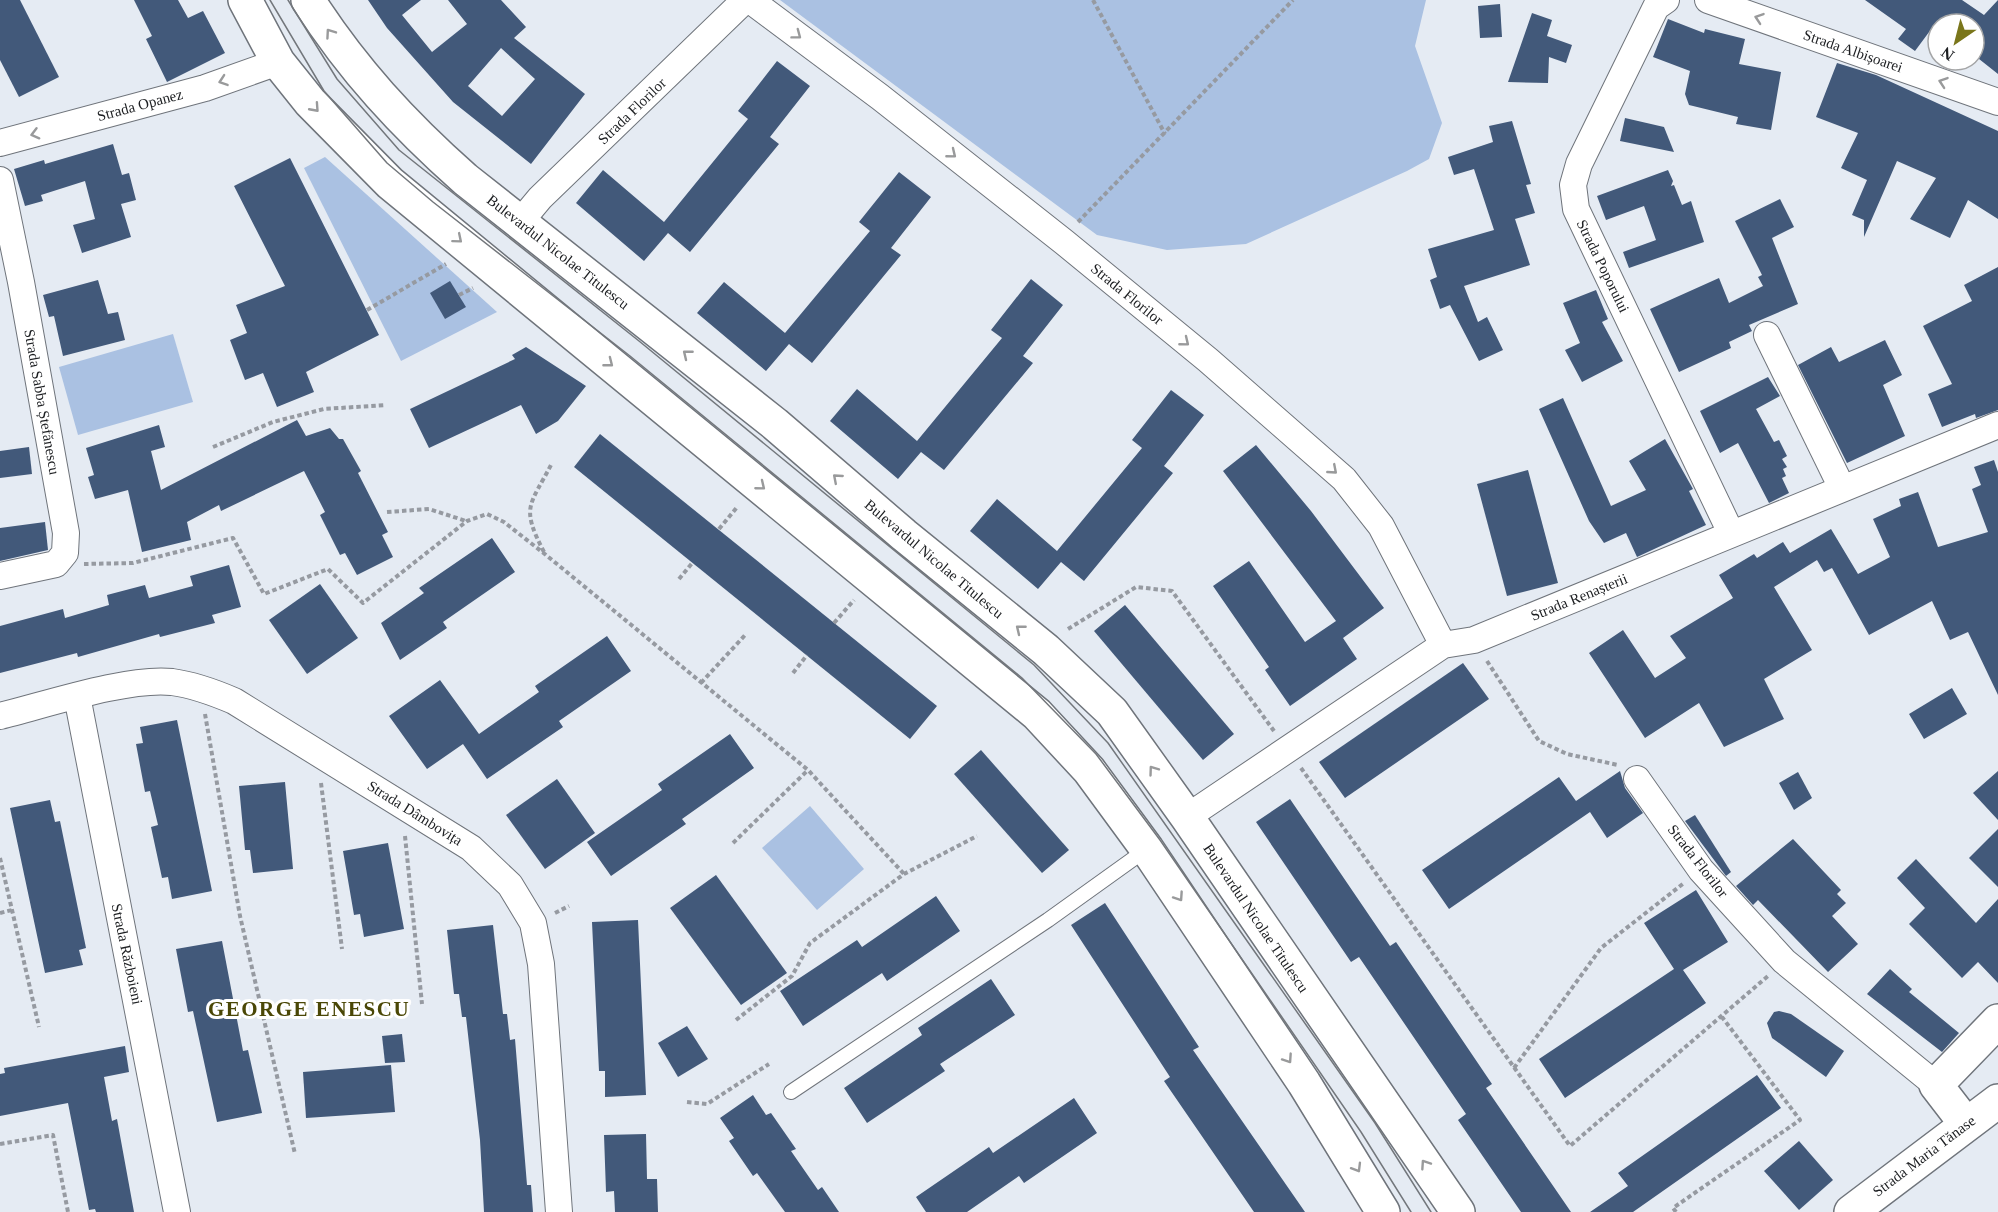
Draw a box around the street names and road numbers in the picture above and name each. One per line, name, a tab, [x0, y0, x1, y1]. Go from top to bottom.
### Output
street label: Strada Albișoarei	[1801, 27, 1905, 76]
street label: Strada Florilor	[595, 75, 669, 147]
street label: Strada Opanez	[95, 86, 185, 124]
street label: Bulevardul Nicolae Titulescu	[484, 192, 633, 313]
street label: Strada Poporului	[1574, 217, 1632, 315]
street label: Strada Florilor	[1088, 260, 1166, 328]
street label: Strada Sabba Ștefănescu	[20, 328, 63, 477]
street label: Bulevardul Nicolae Titulescu	[862, 496, 1007, 622]
street label: Strada Renașterii	[1528, 570, 1630, 625]
street label: Strada Dâmbovița	[364, 777, 466, 850]
street label: Strada Florilor	[1665, 821, 1731, 901]
street label: Bulevardul Nicolae Titulescu	[1200, 841, 1312, 996]
street label: Strada Războieni	[108, 902, 146, 1006]
street label: Strada Maria Tănase	[1870, 1112, 1979, 1200]

